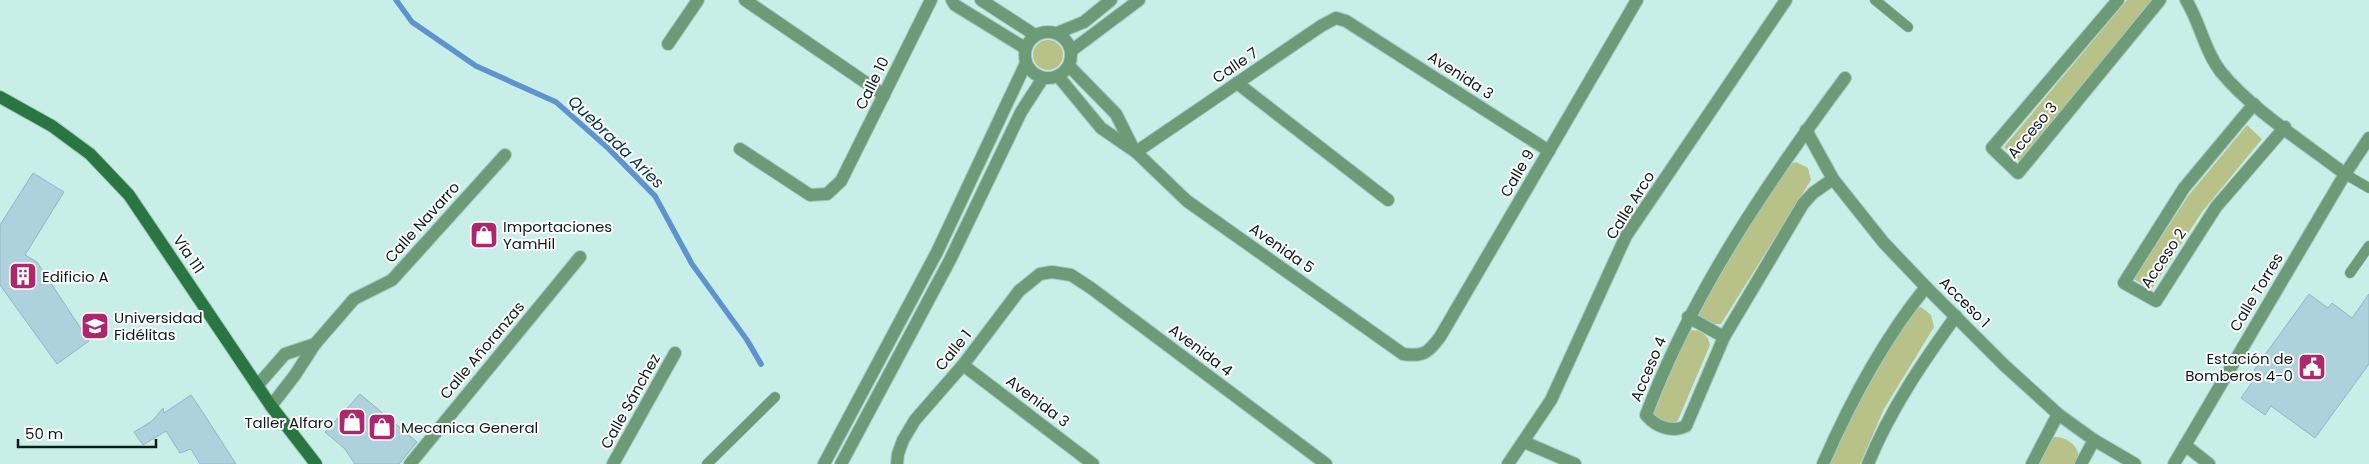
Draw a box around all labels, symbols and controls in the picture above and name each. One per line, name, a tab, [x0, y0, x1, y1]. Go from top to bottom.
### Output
street label: Calle 7	[1208, 42, 1262, 88]
street label: Avenida 3	[1424, 46, 1498, 104]
street label: Calle 10	[850, 53, 894, 113]
water label: Quebrada Aries	[563, 90, 669, 194]
street label: Acceso 3	[2002, 97, 2062, 163]
street label: Calle 9	[1495, 145, 1539, 201]
street label: Calle Arco	[1601, 167, 1659, 243]
street label: Calle Navarro	[380, 177, 464, 267]
place label: Importaciones YamHil	[503, 216, 612, 254]
street label: Avenida 5	[1245, 218, 1319, 278]
shop icon: Importaciones YamHil	[469, 220, 499, 250]
street label: Acceso 2	[2135, 224, 2191, 292]
street label: Vía 111	[168, 231, 210, 277]
street label: Calle Torres	[2224, 249, 2288, 335]
building icon: Edificio A	[8, 261, 38, 291]
place label: Edificio A	[42, 266, 109, 287]
street label: Acceso 1	[1935, 272, 1995, 332]
street label: Calle Añoranzas	[435, 296, 529, 403]
place label: Universidad Fidélitas	[114, 307, 203, 345]
school or university icon: Universidad Fidélitas	[80, 311, 110, 341]
street label: Avenida 4	[1165, 319, 1237, 381]
street label: Calle 1	[930, 325, 976, 375]
street label: Acceso 4	[1625, 333, 1671, 405]
place label: Estación de Bomberos 4-0	[2185, 348, 2293, 386]
street label: Calle Sánchez	[595, 349, 665, 452]
public building icon: Estación de Bomberos 4-0	[2297, 352, 2327, 382]
street label: Avenida 3	[1002, 370, 1074, 432]
shop icon: Taller Alfaro	[337, 407, 367, 437]
place label: Taller Alfaro	[244, 412, 333, 433]
shop icon: Mecanica General	[367, 412, 397, 442]
scale bar	[18, 416, 155, 448]
place label: Mecanica General	[401, 417, 538, 438]
text: 50 m	[25, 423, 63, 444]

